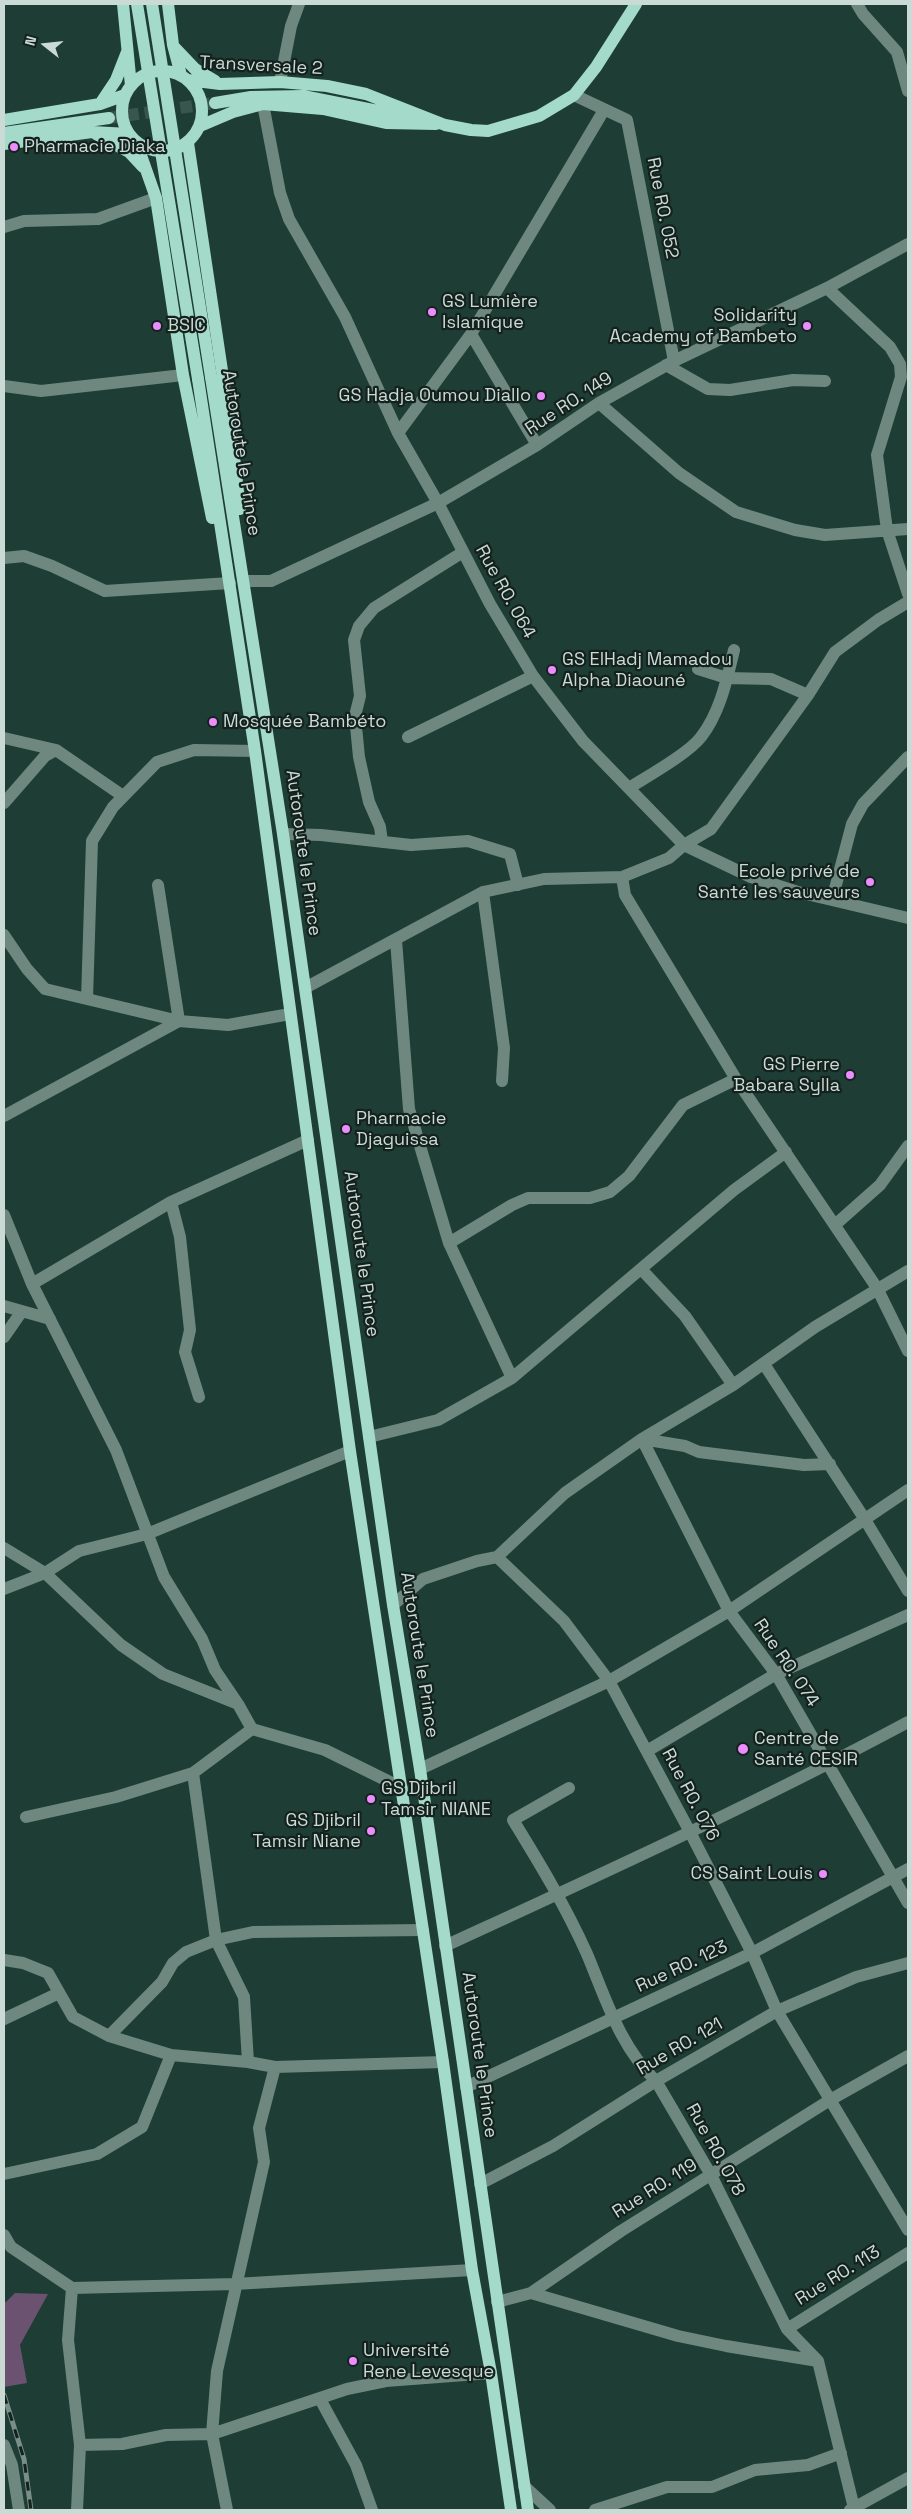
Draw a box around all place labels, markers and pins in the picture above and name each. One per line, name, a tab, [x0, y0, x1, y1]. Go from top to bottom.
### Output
place label: Pharmacie Diaka	[24, 136, 166, 158]
marker: Pharmacie Diaka	[8, 141, 20, 153]
place label: GS Lumière Islamique	[442, 291, 538, 334]
place label: Solidarity Academy of Bambeto	[610, 305, 797, 348]
marker: GS Lumière Islamique	[426, 306, 438, 318]
place label: BSIC	[167, 315, 206, 337]
marker: BSIC	[151, 320, 163, 332]
marker: Solidarity Academy of Bambeto	[801, 320, 813, 332]
place label: GS Hadja Oumou Diallo	[339, 385, 531, 407]
marker: GS Hadja Oumou Diallo	[535, 390, 547, 402]
place label: GS ElHadj Mamadou Alpha Diaouné	[562, 649, 732, 692]
marker: GS ElHadj Mamadou Alpha Diaouné	[546, 664, 558, 676]
place label: Mosquée Bambéto	[223, 711, 386, 733]
marker: Mosquée Bambéto	[207, 716, 219, 728]
place label: Ecole privé de Santé les sauveurs	[698, 861, 860, 904]
marker: Ecole privé de Santé les sauveurs	[864, 876, 876, 888]
place label: GS Pierre Babara Sylla	[733, 1054, 840, 1096]
marker: GS Pierre Babara Sylla	[844, 1069, 856, 1081]
place label: Pharmacie Djaguissa	[356, 1108, 446, 1150]
marker: Pharmacie Djaguissa	[340, 1123, 352, 1135]
place label: Centre de Santé CESIR	[754, 1728, 858, 1770]
marker: Centre de Santé CESIR	[736, 1742, 750, 1756]
place label: GS Djibril Tamsir NIANE	[381, 1778, 491, 1820]
marker: GS Djibril Tamsir NIANE	[365, 1793, 377, 1805]
place label: GS Djibril Tamsir Niane	[252, 1810, 361, 1852]
marker: GS Djibril Tamsir Niane	[365, 1825, 377, 1837]
place label: CS Saint Louis	[691, 1863, 813, 1885]
marker: CS Saint Louis	[817, 1868, 829, 1880]
place label: Université Rene Levesque	[363, 2340, 494, 2382]
marker: Université Rene Levesque	[347, 2355, 359, 2367]

